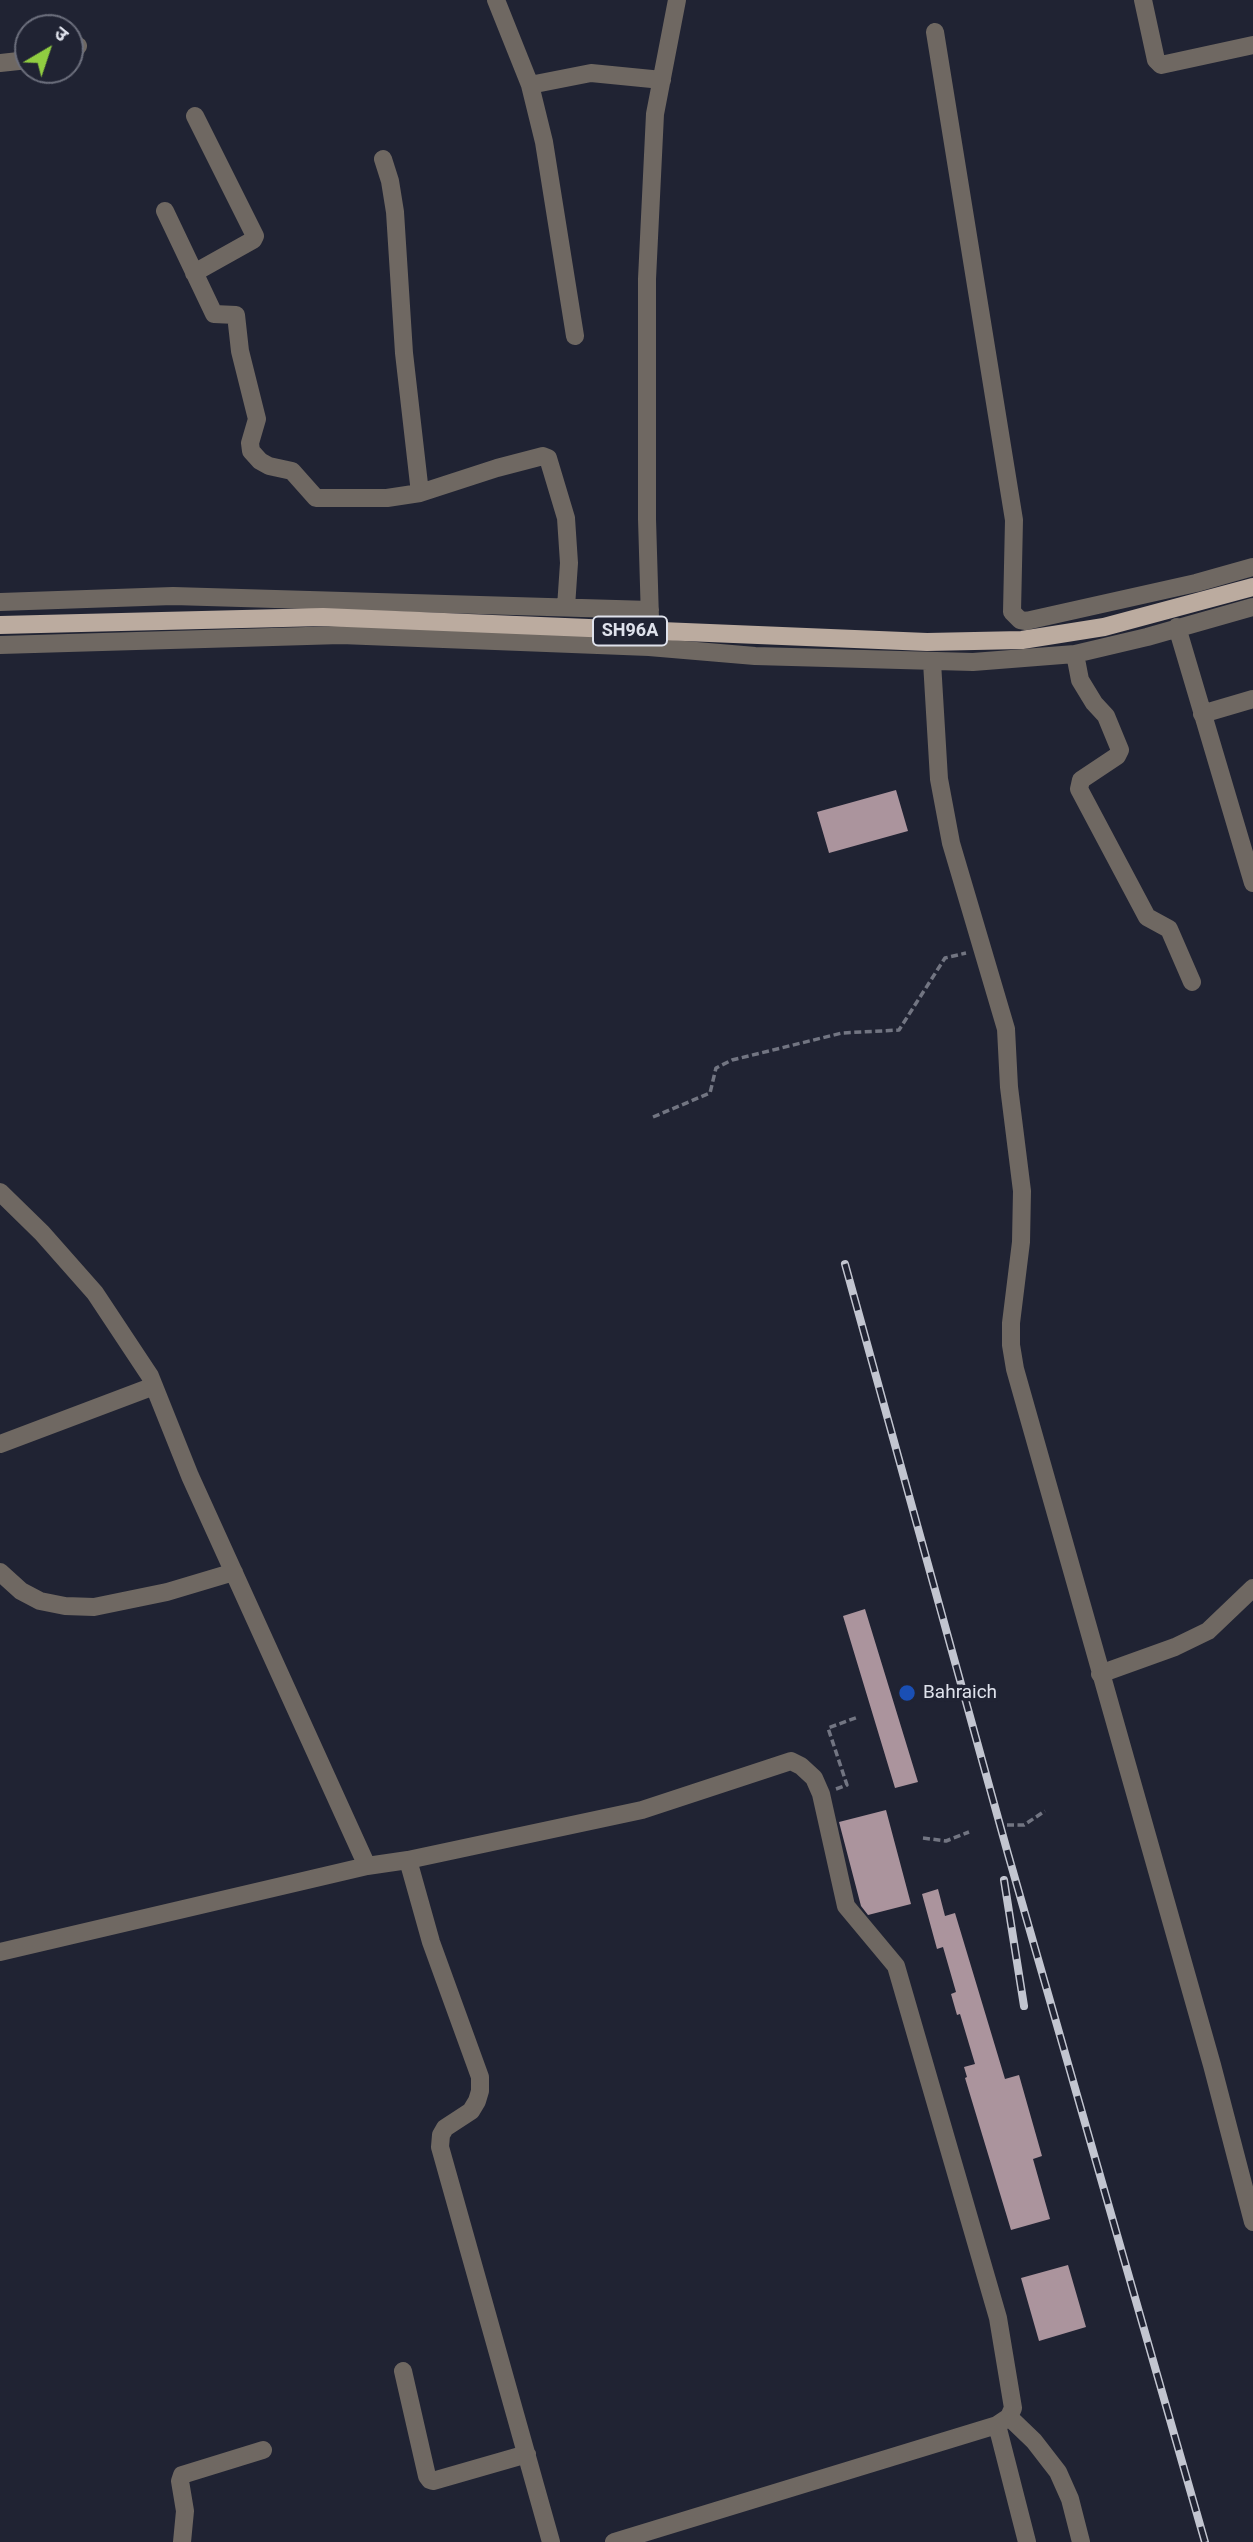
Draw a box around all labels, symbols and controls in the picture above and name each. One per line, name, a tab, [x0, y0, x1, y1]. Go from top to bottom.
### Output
north arrow	[14, 14, 84, 84]
text: उ	[50, 21, 73, 46]
road number: SH96A	[593, 616, 667, 646]
place label: Bahraich	[923, 1682, 997, 1704]
marker: Bahraich	[897, 1683, 917, 1703]

